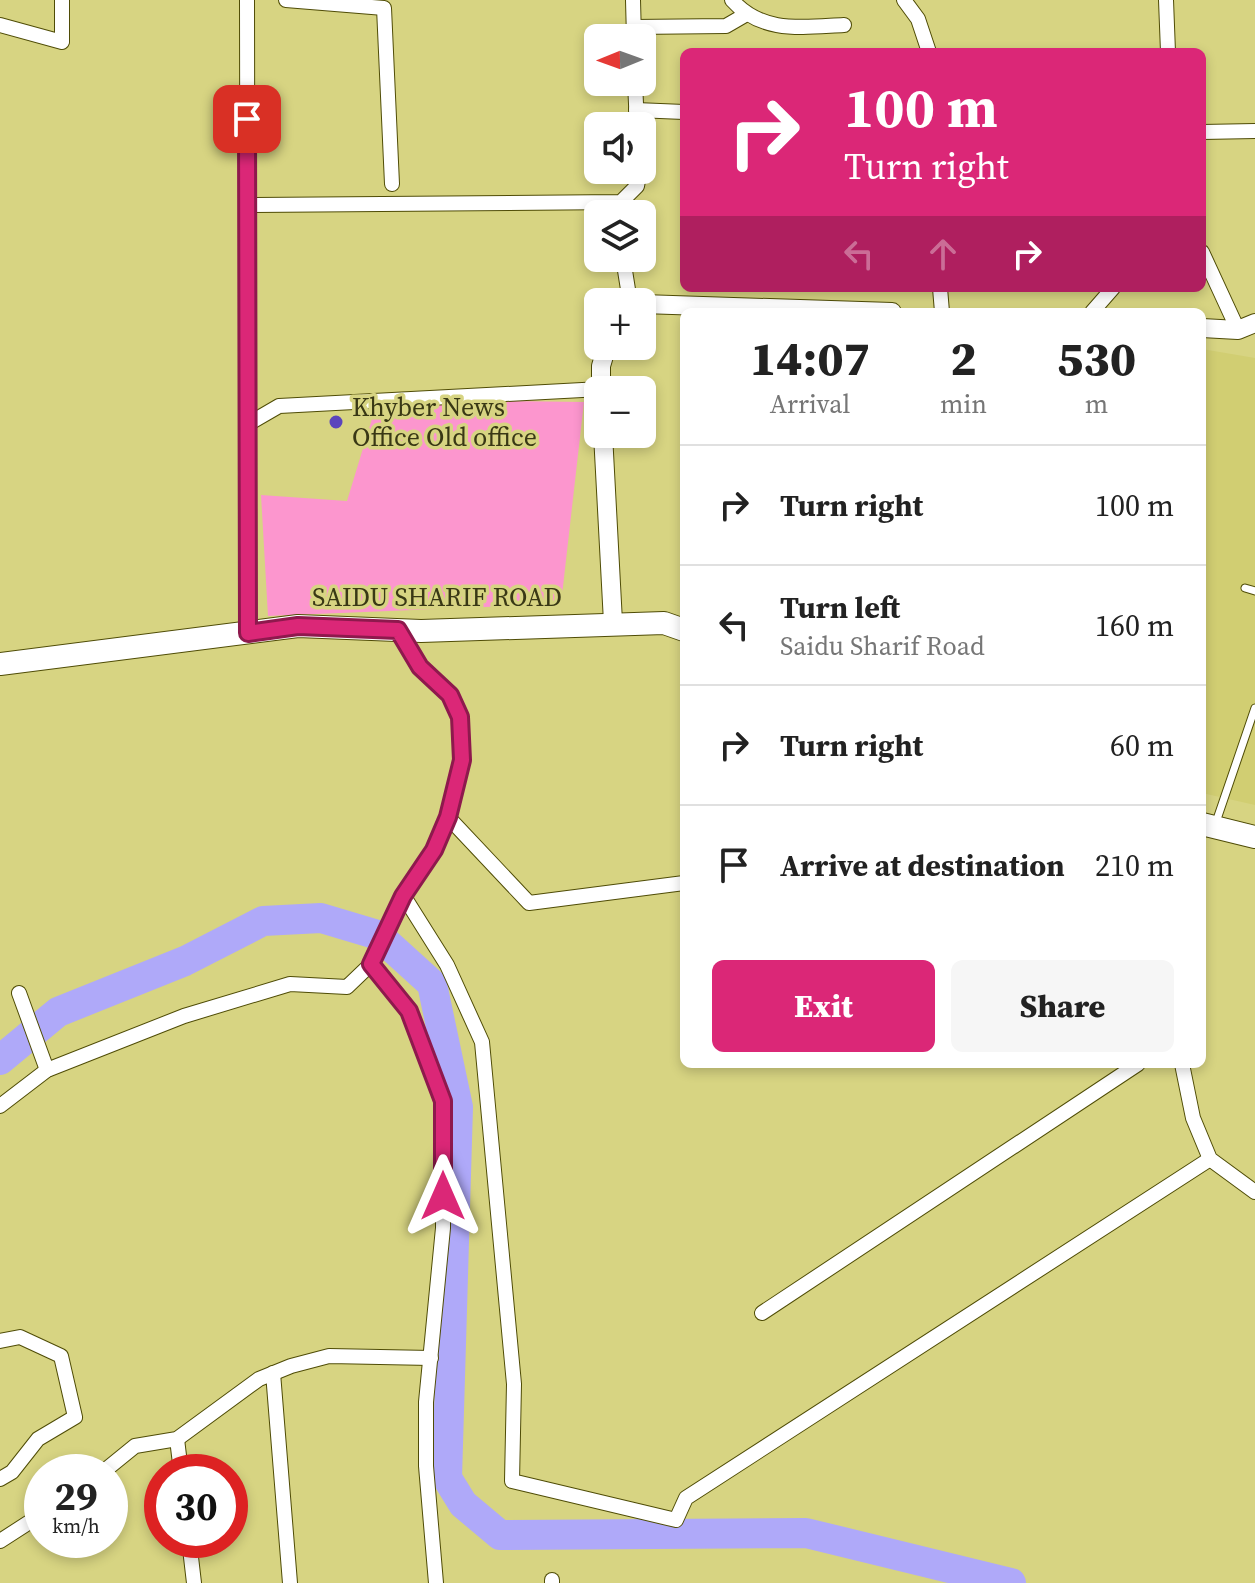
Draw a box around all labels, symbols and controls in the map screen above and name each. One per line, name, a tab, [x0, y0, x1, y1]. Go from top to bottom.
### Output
north arrow	[584, 24, 656, 96]
map controls	[584, 24, 656, 448]
text: 100 m	[844, 69, 998, 146]
icon: right	[712, 80, 816, 184]
pin	[213, 85, 281, 153]
icon: arrive	[225, 97, 269, 141]
button: sound	[584, 112, 656, 184]
text: Turn right	[844, 142, 1009, 191]
button: layers	[584, 200, 656, 272]
icon: left	[837, 232, 881, 276]
icon: ahead	[921, 232, 965, 276]
icon: right	[1005, 232, 1049, 276]
button: +	[584, 288, 656, 360]
text: 14:07	[750, 325, 870, 391]
text: 2	[950, 325, 977, 391]
text: 530	[1057, 325, 1136, 391]
button: −	[584, 376, 656, 448]
text: Arrival	[770, 386, 850, 422]
text: min	[940, 386, 987, 422]
text: m	[1085, 386, 1108, 422]
place label: Khyber News Office Old office	[352, 389, 537, 455]
marker: Khyber News Office Old office	[327, 413, 345, 431]
icon: right	[712, 483, 756, 527]
text: Turn right	[780, 485, 923, 526]
text: 100 m	[1095, 485, 1174, 526]
street label: SAIDU SHARIF ROAD	[312, 579, 562, 615]
text: Turn left	[780, 587, 900, 628]
icon: left	[712, 603, 756, 647]
text: 160 m	[1095, 605, 1174, 646]
text: Saidu Sharif Road	[780, 628, 985, 664]
icon: right	[712, 723, 756, 767]
text: Turn right	[780, 725, 923, 766]
text: 60 m	[1110, 725, 1174, 766]
icon: arrive	[712, 843, 756, 887]
text: Arrive at destination	[780, 845, 1065, 886]
text: 210 m	[1095, 845, 1174, 886]
button: Exit	[712, 960, 935, 1052]
button: Share	[951, 960, 1174, 1052]
position arrow	[401, 1154, 485, 1238]
speed limit sign: 30	[144, 1454, 248, 1558]
text: 29	[54, 1469, 98, 1523]
text: km/h	[52, 1512, 100, 1540]

